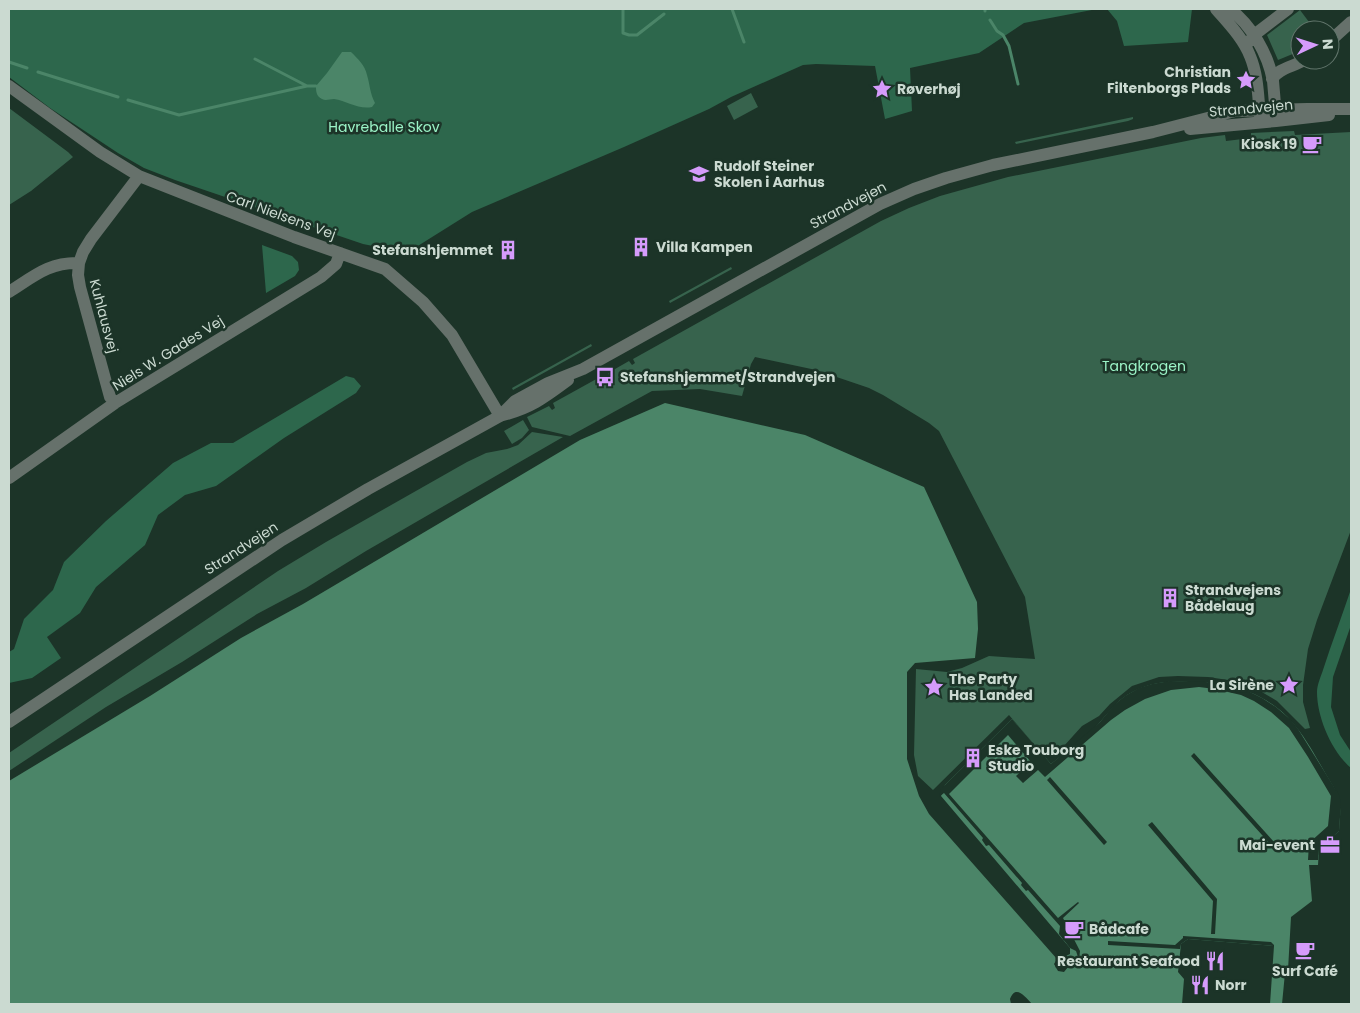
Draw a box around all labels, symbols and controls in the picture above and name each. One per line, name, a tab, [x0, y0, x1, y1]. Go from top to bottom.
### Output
north arrow	[1290, 20, 1340, 70]
text: N	[1318, 38, 1338, 50]
place label: Christian Filtenborgs Plads	[1107, 62, 1231, 98]
place icon: Christian Filtenborgs Plads	[1235, 69, 1257, 91]
place icon: Røverhøj	[871, 78, 893, 100]
place label: Røverhøj	[897, 79, 961, 99]
street label: Strandvejen	[1208, 94, 1294, 122]
park label: Havreballe Skov	[328, 117, 440, 137]
cafe icon: Kiosk 19	[1301, 133, 1323, 155]
place label: Kiosk 19	[1241, 134, 1297, 154]
place label: Rudolf Steiner Skolen i Aarhus	[714, 156, 825, 192]
school or university icon: Rudolf Steiner Skolen i Aarhus	[688, 163, 710, 185]
street label: Strandvejen	[806, 176, 890, 234]
street label: Carl Nielsens Vej	[223, 186, 339, 244]
building icon: Villa Kampen	[630, 236, 652, 258]
place label: Villa Kampen	[656, 237, 753, 257]
building icon: Stefanshjemmet	[497, 239, 519, 261]
place label: Stefanshjemmet	[372, 240, 493, 260]
street label: Kuhlausvej	[85, 277, 123, 355]
street label: Niels W. Gades Vej	[108, 311, 228, 395]
park label: Tangkrogen	[1102, 356, 1186, 376]
bus stop icon: Stefanshjemmet/Strandvejen	[594, 366, 616, 388]
place label: Stefanshjemmet/Strandvejen	[620, 367, 836, 387]
street label: Strandvejen	[200, 517, 282, 579]
place label: Strandvejens Bådelaug	[1185, 580, 1281, 616]
building icon: Strandvejens Bådelaug	[1159, 587, 1181, 609]
place label: The Party Has Landed	[949, 669, 1033, 705]
place icon: La Sirène	[1278, 674, 1300, 696]
place label: La Sirène	[1209, 675, 1274, 695]
place icon: The Party Has Landed	[923, 676, 945, 698]
place label: Eske Touborg Studio	[988, 740, 1084, 776]
building icon: Eske Touborg Studio	[962, 747, 984, 769]
office icon: Mai-event	[1319, 834, 1341, 856]
place label: Mai-event	[1239, 835, 1315, 855]
cafe icon: Bådcafe	[1063, 918, 1085, 940]
place label: Bådcafe	[1089, 919, 1149, 939]
cafe icon: Surf Café	[1294, 939, 1316, 961]
restaurant icon: Restaurant Seafood	[1204, 950, 1226, 972]
place label: Restaurant Seafood	[1057, 951, 1200, 971]
place label: Surf Café	[1272, 961, 1338, 981]
restaurant icon: Norr	[1189, 974, 1211, 996]
place label: Norr	[1215, 975, 1246, 995]

